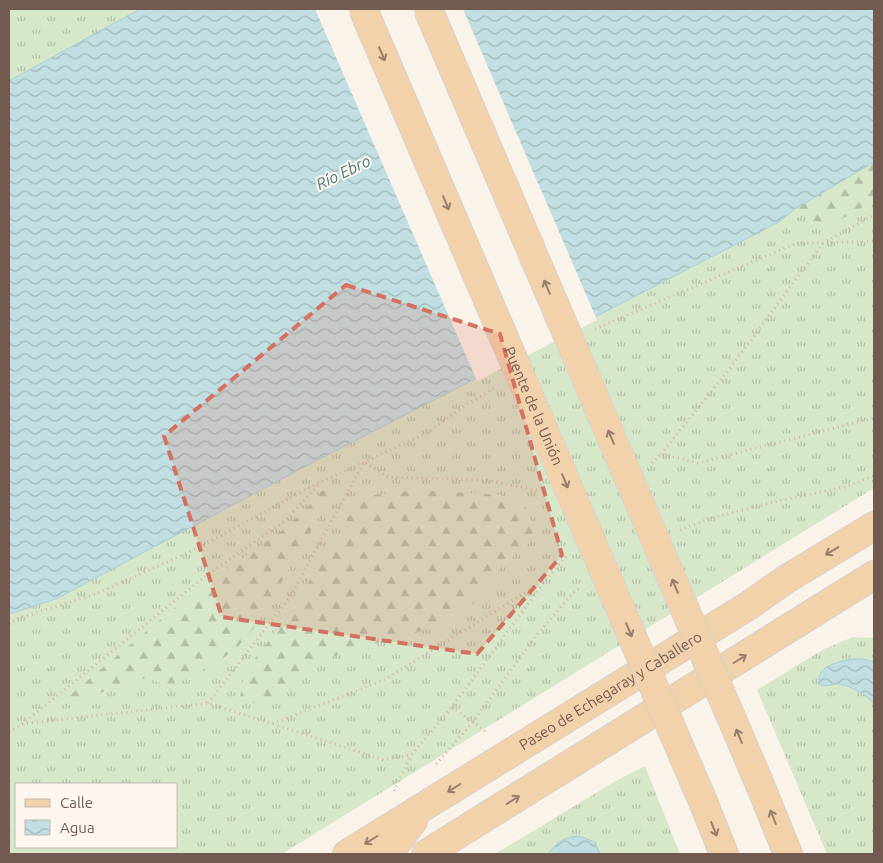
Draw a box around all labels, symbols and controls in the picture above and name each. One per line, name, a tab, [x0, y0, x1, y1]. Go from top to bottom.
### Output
one-way arrow	[377, 46, 387, 61]
water label: Río Ebro	[313, 151, 373, 193]
one-way arrow	[441, 195, 451, 210]
one-way arrow	[542, 280, 552, 295]
street label: Puente de la Unión	[501, 344, 567, 468]
one-way arrow	[606, 430, 616, 445]
one-way arrow	[561, 473, 571, 488]
one-way arrow	[826, 547, 840, 557]
one-way arrow	[670, 579, 680, 594]
one-way arrow	[625, 622, 635, 637]
street label: Paseo de Echegaray y Caballero	[516, 628, 705, 753]
one-way arrow	[733, 654, 747, 664]
one-way arrow	[734, 729, 743, 744]
legend	[15, 783, 178, 848]
one-way arrow	[447, 783, 461, 793]
text: Calle	[60, 794, 93, 811]
one-way arrow	[506, 795, 520, 806]
one-way arrow	[768, 810, 777, 825]
text: Agua	[60, 819, 95, 836]
one-way arrow	[710, 821, 719, 836]
one-way arrow	[365, 835, 379, 845]

